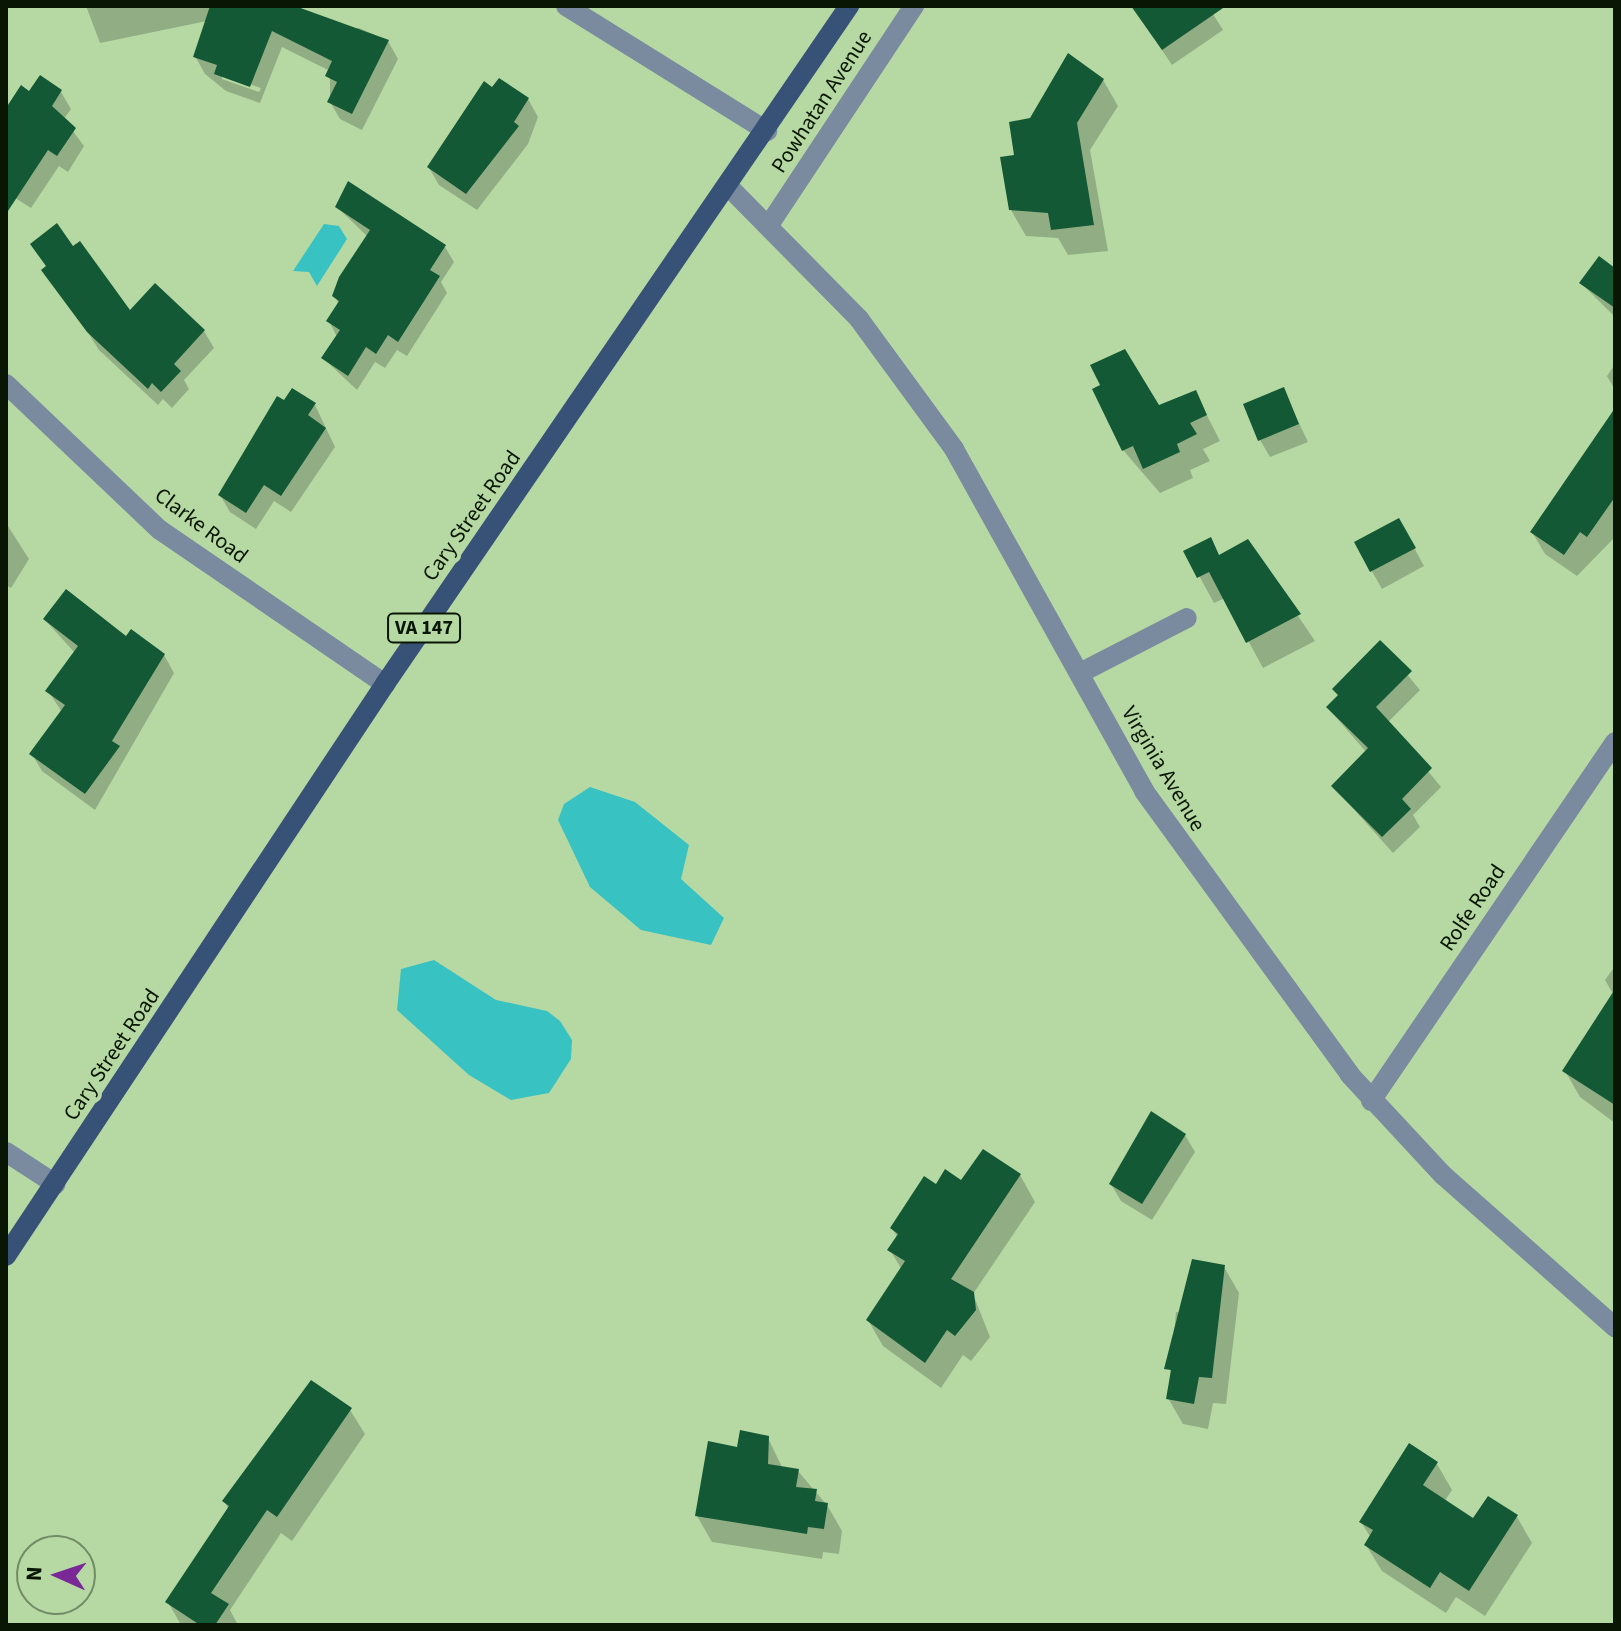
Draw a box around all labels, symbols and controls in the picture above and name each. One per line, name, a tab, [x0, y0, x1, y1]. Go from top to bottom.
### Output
street label: Powhatan Avenue	[766, 26, 878, 178]
street label: Cary Street Road	[417, 446, 527, 586]
street label: Clarke Road	[149, 482, 253, 570]
road number: VA 147	[386, 612, 462, 644]
street label: Virginia Avenue	[1115, 702, 1211, 836]
street label: Rolfe Road	[1434, 860, 1512, 956]
street label: Cary Street Road	[58, 984, 166, 1126]
north arrow	[16, 1535, 96, 1615]
text: N	[18, 1566, 50, 1582]

